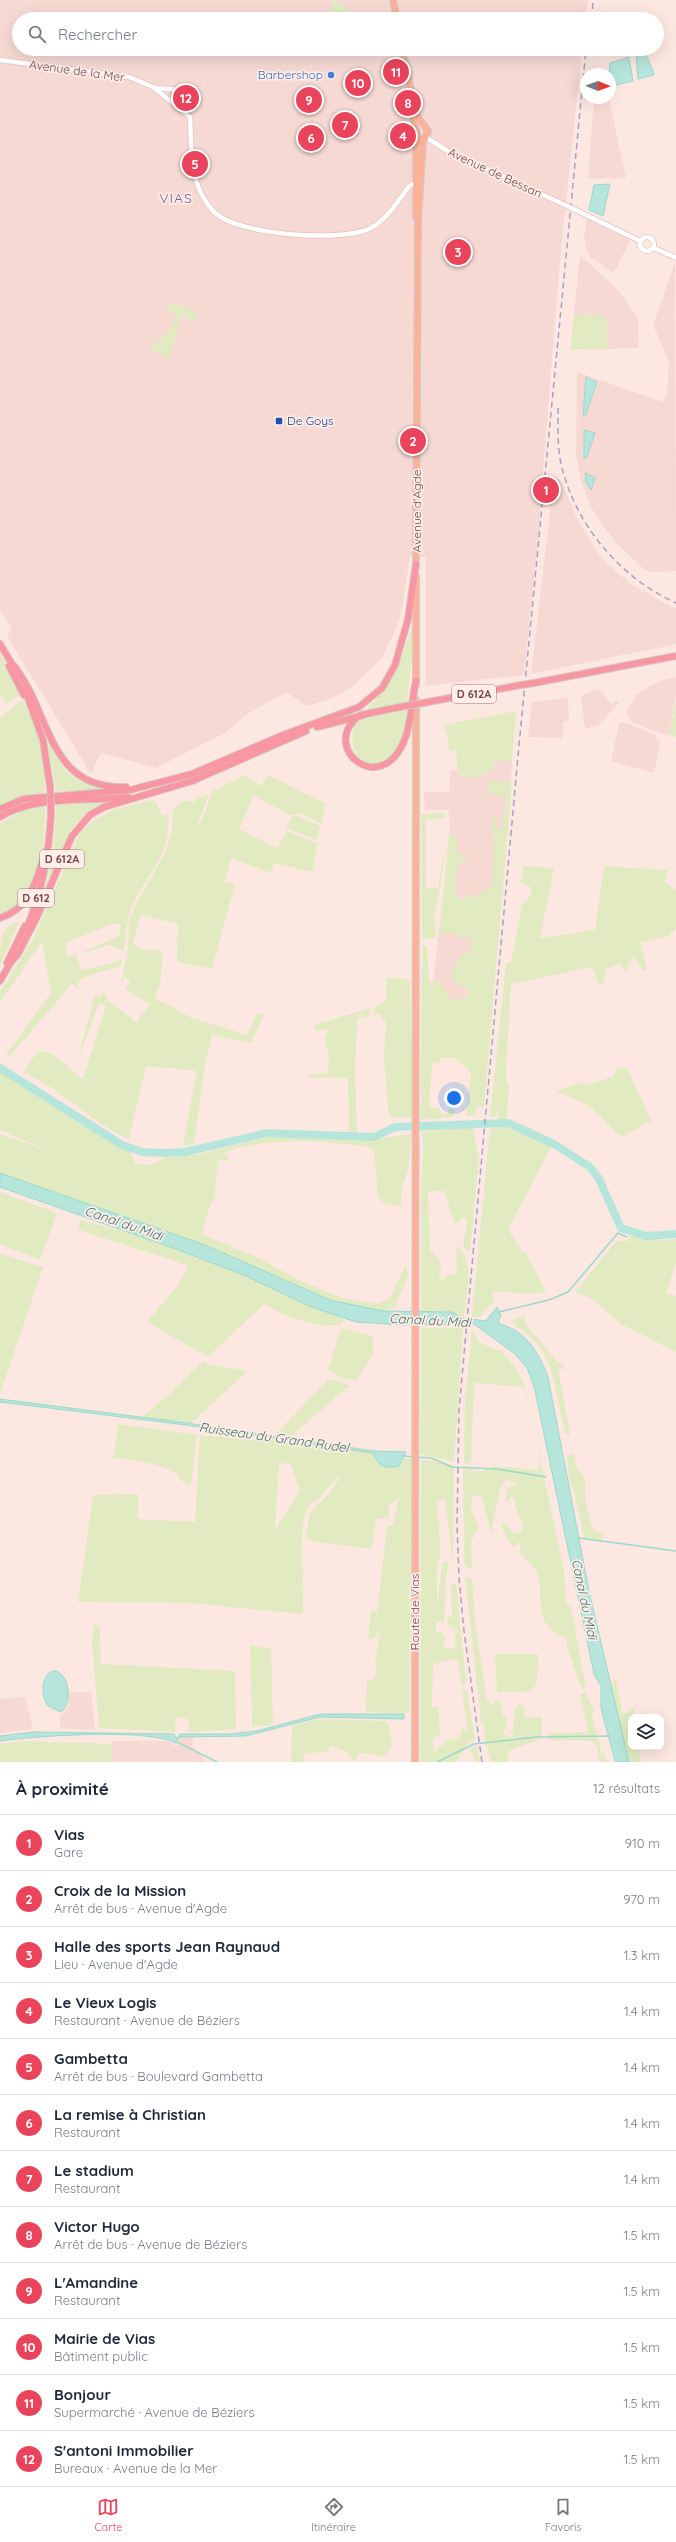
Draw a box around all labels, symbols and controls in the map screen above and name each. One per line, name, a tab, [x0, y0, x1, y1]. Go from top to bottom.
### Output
search box	[12, 12, 664, 56]
icon: search	[26, 23, 48, 45]
text: Rechercher	[58, 25, 137, 44]
street label: Avenue de la Mer	[28, 56, 126, 85]
pin: 11	[383, 57, 409, 87]
place label: Barbershop	[258, 67, 323, 82]
pin: 10	[345, 68, 371, 98]
north arrow	[580, 68, 616, 104]
marker: Barbershop	[326, 70, 336, 80]
pin: 12	[173, 83, 199, 113]
pin: 9	[296, 85, 322, 115]
pin: 8	[395, 88, 421, 118]
pin: 7	[332, 110, 358, 140]
pin: 4	[390, 121, 416, 151]
pin: 6	[298, 123, 324, 153]
street label: Avenue de Bessan	[446, 144, 545, 201]
pin: 5	[182, 149, 208, 179]
district label: VIAS	[159, 189, 193, 207]
pin: 3	[445, 237, 471, 267]
place label: De Goys	[287, 413, 334, 428]
marker: De Goys	[274, 416, 284, 426]
pin: 2	[400, 426, 426, 456]
street label: Avenue d'Agde	[409, 469, 424, 552]
pin: 1	[533, 475, 559, 505]
road number: D 612A	[452, 685, 496, 703]
road number: D 612A	[40, 850, 84, 868]
road number: D 612	[18, 889, 54, 907]
your location	[444, 1088, 464, 1108]
water label: Canal du Midi	[83, 1202, 167, 1245]
water label: Canal du Midi	[389, 1310, 473, 1330]
water label: Ruisseau du Grand Rudel	[198, 1419, 352, 1456]
water label: Canal du Midi	[569, 1557, 602, 1643]
street label: Route de Vias	[407, 1573, 422, 1650]
map controls	[628, 1714, 664, 1750]
button: layers	[628, 1714, 664, 1750]
text: À proximité	[16, 1778, 109, 1799]
text: 12 résultats	[593, 1780, 660, 1796]
text: Vias	[54, 1825, 84, 1844]
text: 1	[26, 1835, 32, 1851]
text: 910 m	[625, 1835, 660, 1851]
text: Gare	[54, 1844, 83, 1860]
text: Croix de la Mission	[54, 1881, 186, 1900]
text: 2	[25, 1891, 33, 1907]
text: 970 m	[623, 1891, 660, 1907]
text: Arrêt de bus · Avenue d'Agde	[54, 1900, 227, 1916]
text: Halle des sports Jean Raynaud	[54, 1937, 280, 1956]
text: 3	[26, 1947, 32, 1963]
text: 1.3 km	[624, 1947, 660, 1963]
text: Lieu · Avenue d'Agde	[54, 1956, 178, 1972]
text: Le Vieux Logis	[54, 1993, 156, 2012]
text: 4	[25, 2003, 33, 2019]
text: 1.4 km	[624, 2003, 660, 2019]
text: Restaurant · Avenue de Béziers	[54, 2012, 240, 2028]
text: Gambetta	[54, 2049, 128, 2068]
text: 5	[25, 2059, 33, 2075]
text: 1.4 km	[624, 2059, 660, 2075]
text: Arrêt de bus · Boulevard Gambetta	[54, 2068, 263, 2084]
text: La remise à Christian	[54, 2105, 206, 2124]
text: 6	[25, 2115, 33, 2131]
text: 1.4 km	[624, 2115, 660, 2131]
text: Restaurant	[54, 2124, 120, 2140]
text: Le stadium	[54, 2161, 134, 2180]
text: 7	[25, 2171, 33, 2187]
text: 1.4 km	[624, 2171, 660, 2187]
text: Restaurant	[54, 2180, 120, 2196]
text: Victor Hugo	[54, 2217, 140, 2236]
text: 8	[25, 2227, 33, 2243]
text: 1.5 km	[623, 2227, 660, 2243]
text: Arrêt de bus · Avenue de Béziers	[54, 2236, 247, 2252]
text: L'Amandine	[54, 2273, 138, 2292]
text: 9	[25, 2283, 33, 2299]
text: 1.5 km	[623, 2283, 660, 2299]
text: Restaurant	[54, 2292, 120, 2308]
text: Mairie de Vias	[54, 2329, 155, 2348]
text: 10	[22, 2339, 36, 2355]
text: 1.5 km	[623, 2339, 660, 2355]
text: Bâtiment public	[54, 2348, 148, 2364]
text: Bonjour	[54, 2385, 111, 2404]
text: 11	[24, 2395, 34, 2411]
text: 1.5 km	[623, 2395, 660, 2411]
text: Supermarché · Avenue de Béziers	[54, 2404, 255, 2420]
text: S'antoni Immobilier	[54, 2441, 194, 2460]
text: 12	[23, 2451, 35, 2467]
text: 1.5 km	[623, 2451, 660, 2467]
text: Bureaux · Avenue de la Mer	[54, 2460, 217, 2476]
tab: Carte	[94, 2496, 122, 2534]
tab: Itinéraire	[311, 2496, 356, 2534]
tab: Favoris	[545, 2496, 582, 2534]

